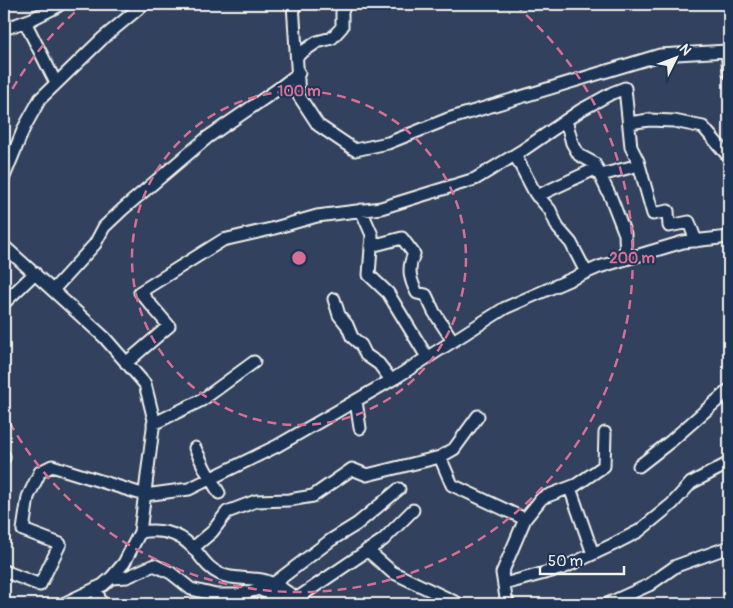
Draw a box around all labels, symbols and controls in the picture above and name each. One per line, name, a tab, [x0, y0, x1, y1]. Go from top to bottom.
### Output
north arrow	[650, 32, 700, 82]
text: N	[676, 40, 695, 59]
text: 100 m	[278, 82, 320, 101]
centre of rings	[290, 249, 308, 267]
text: 200 m	[609, 249, 655, 268]
scale bar	[540, 543, 624, 575]
text: 50 m	[548, 552, 583, 571]

